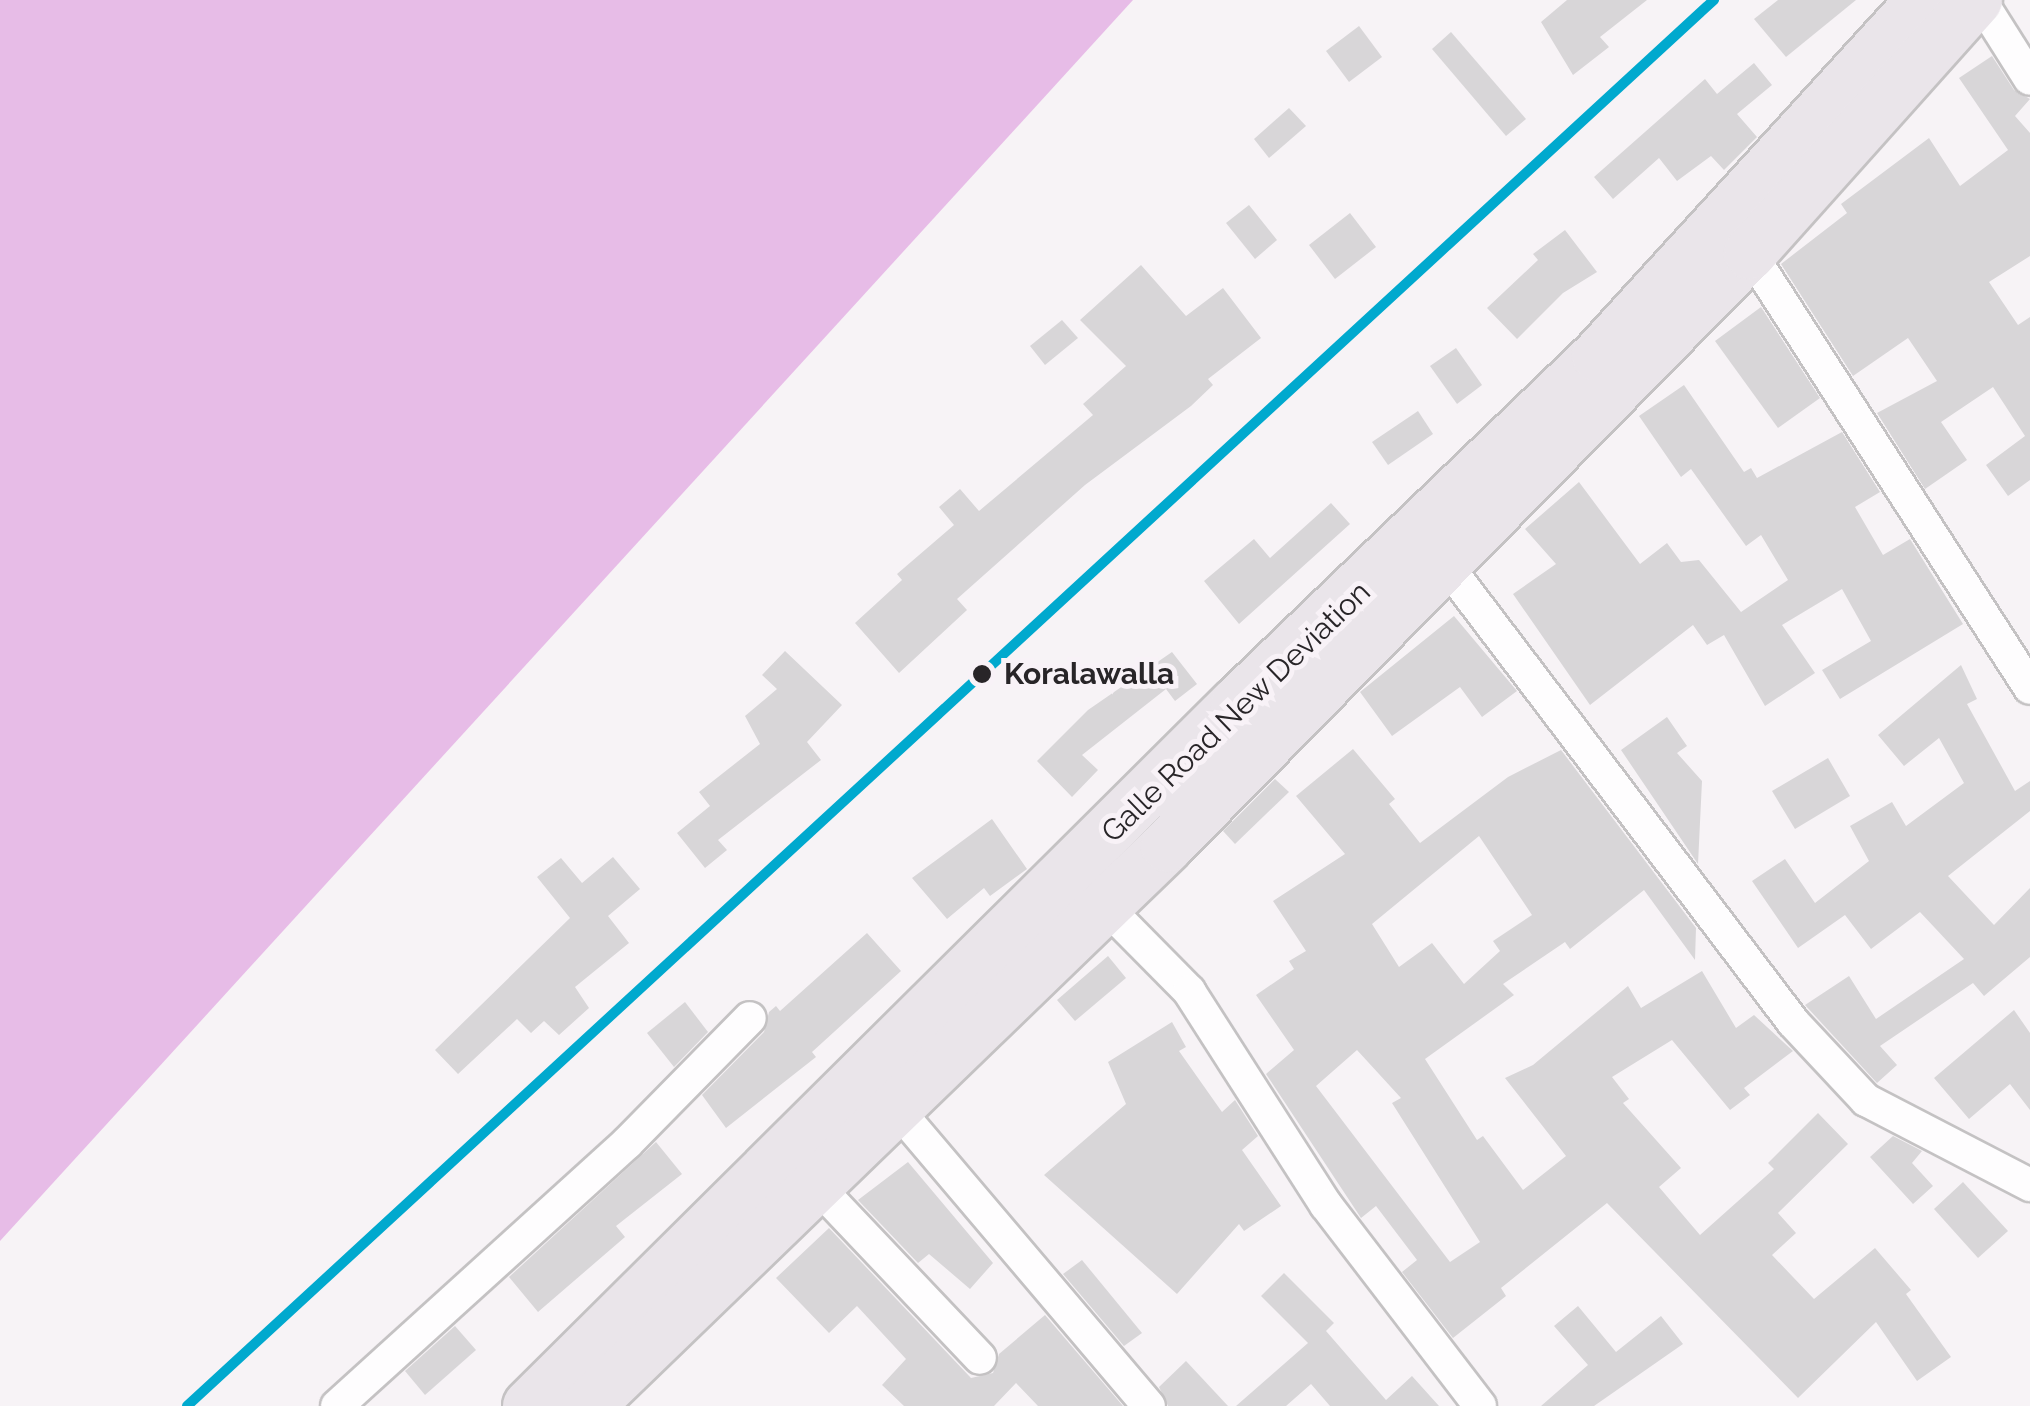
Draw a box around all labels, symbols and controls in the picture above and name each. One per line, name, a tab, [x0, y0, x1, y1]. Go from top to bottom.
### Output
street label: Galle Road New Deviation	[1094, 574, 1378, 850]
place label: Koralawalla	[1004, 656, 1174, 692]
marker: Koralawalla	[969, 661, 995, 687]

